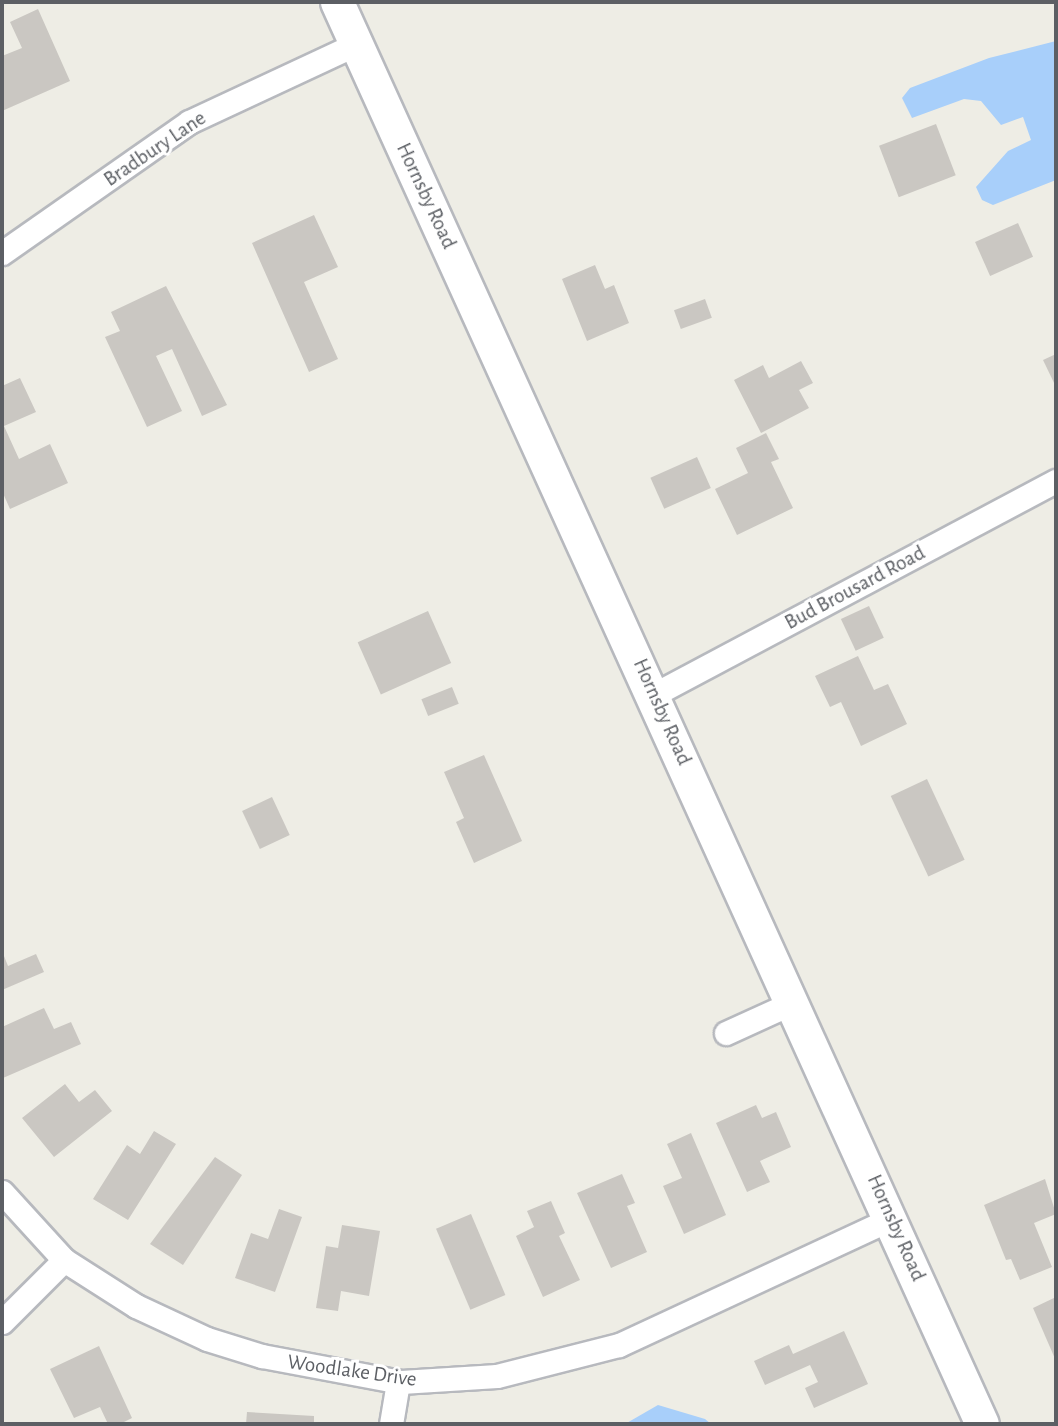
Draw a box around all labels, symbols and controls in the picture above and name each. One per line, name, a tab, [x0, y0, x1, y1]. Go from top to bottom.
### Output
street label: Bradbury Lane	[99, 106, 211, 192]
street label: Hornsby Road	[390, 139, 462, 253]
street label: Bud Brousard Road	[781, 540, 929, 636]
street label: Hornsby Road	[627, 655, 697, 769]
street label: Hornsby Road	[861, 1171, 931, 1285]
street label: Woodlake Drive	[286, 1349, 418, 1393]

